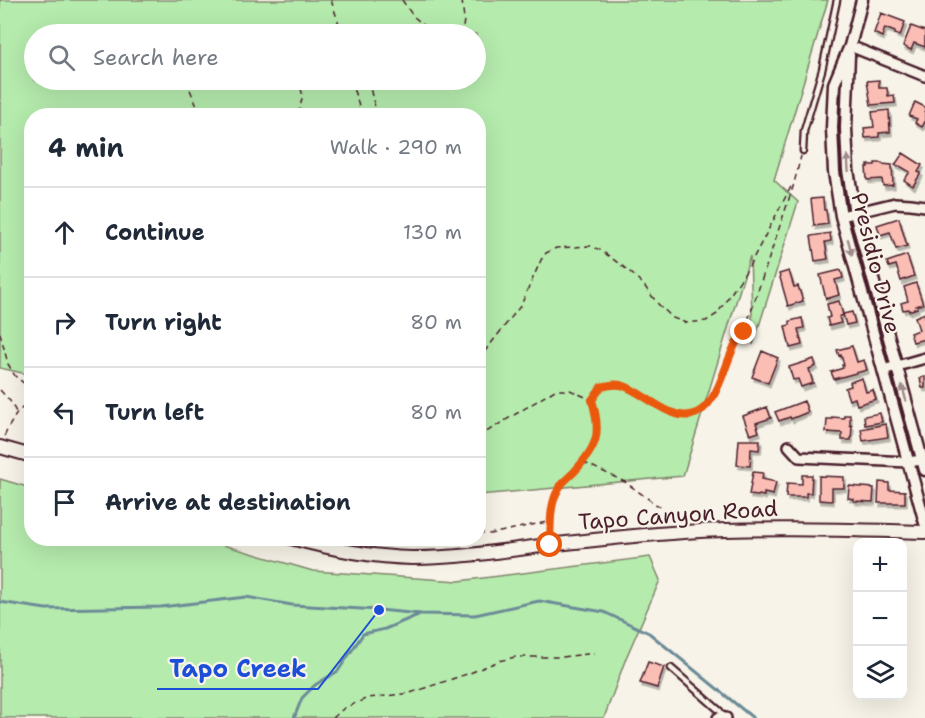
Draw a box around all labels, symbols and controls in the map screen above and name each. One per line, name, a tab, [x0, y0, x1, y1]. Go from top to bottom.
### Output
search box	[24, 24, 486, 90]
icon: search	[45, 41, 78, 74]
text: Search here	[93, 43, 219, 72]
text: 4 min	[48, 130, 124, 165]
text: Walk · 290 m	[330, 134, 462, 160]
one-way arrow	[843, 154, 852, 173]
street label: Presidio Drive	[844, 189, 908, 337]
icon: ahead	[48, 216, 81, 249]
text: Continue	[105, 218, 205, 247]
text: 130 m	[403, 219, 462, 245]
one-way arrow	[846, 238, 855, 256]
icon: right	[48, 306, 81, 339]
text: Turn right	[105, 308, 222, 337]
text: 80 m	[410, 309, 462, 335]
route end	[730, 318, 756, 344]
one-way arrow	[899, 384, 908, 402]
icon: left	[48, 396, 81, 429]
text: Turn left	[105, 398, 204, 427]
text: 80 m	[410, 399, 462, 425]
icon: arrive	[48, 486, 81, 519]
text: Arrive at destination	[105, 488, 351, 517]
street label: Tapo Canyon Road	[577, 494, 779, 536]
route start	[536, 531, 562, 557]
map controls	[853, 538, 907, 700]
button: +	[853, 538, 907, 592]
button: −	[853, 592, 907, 646]
button: layers	[853, 646, 907, 700]
callout: Tapo Creek	[157, 647, 318, 689]
text: Tapo Creek	[169, 653, 307, 685]

